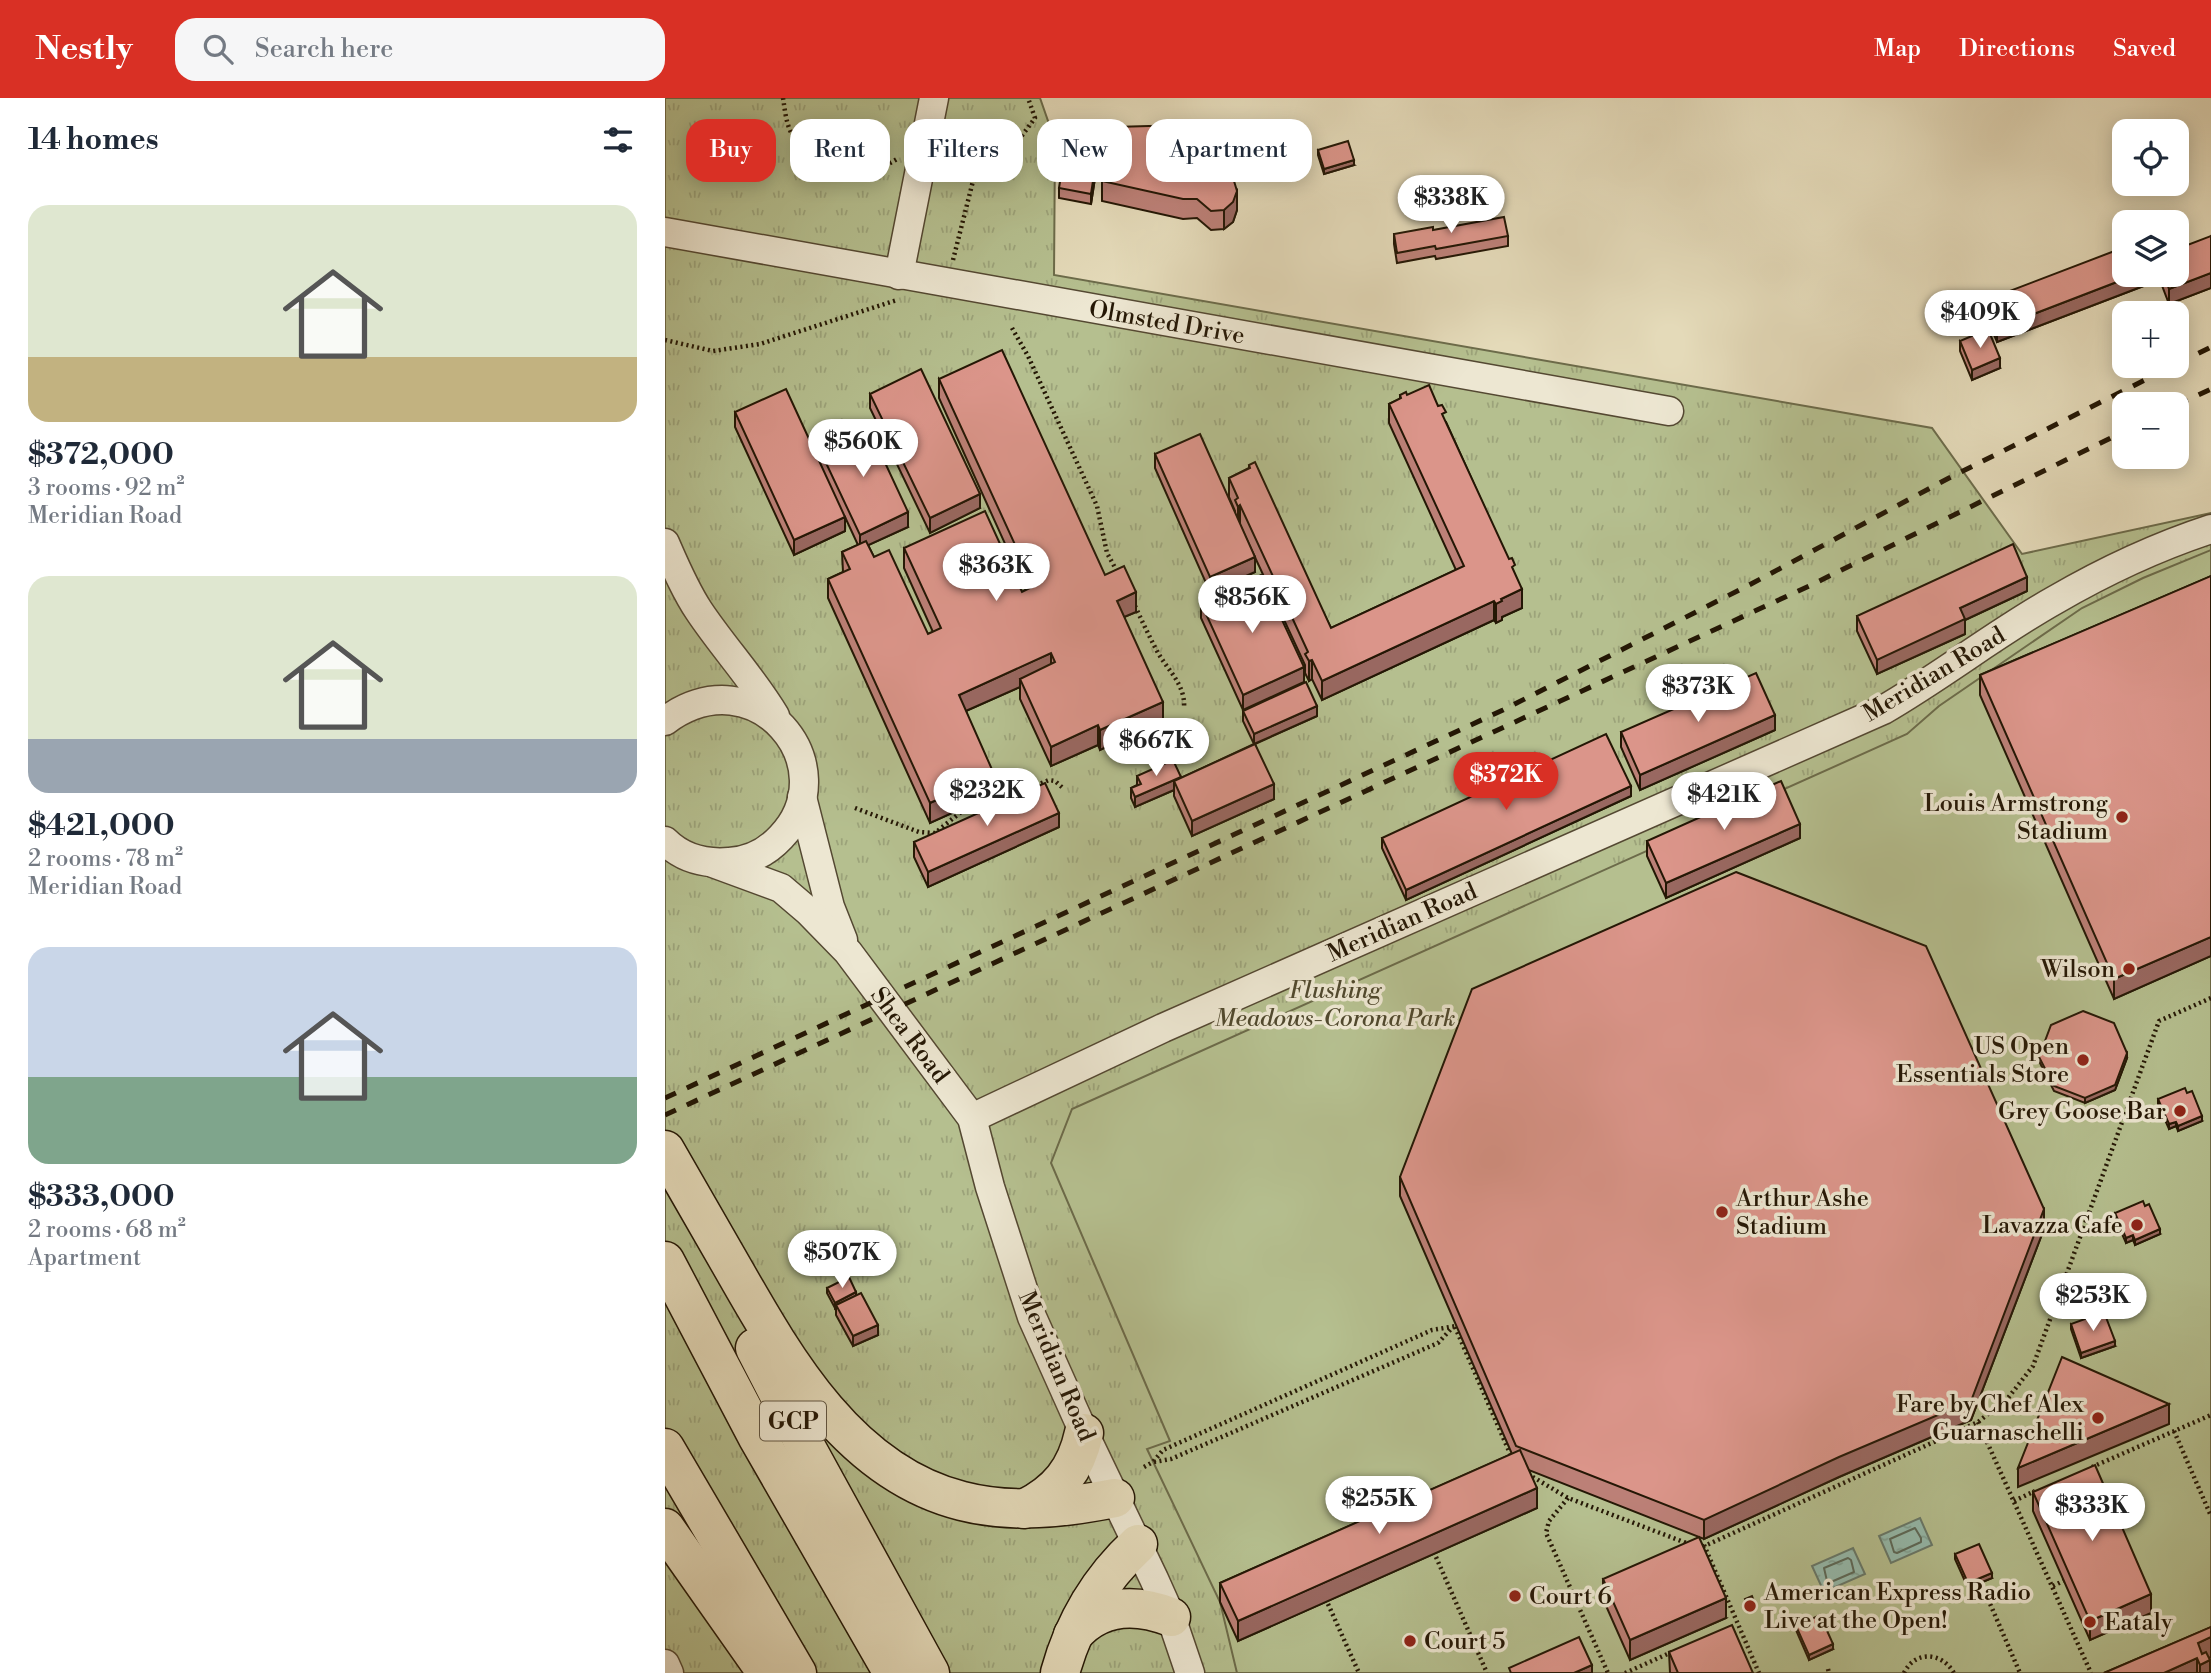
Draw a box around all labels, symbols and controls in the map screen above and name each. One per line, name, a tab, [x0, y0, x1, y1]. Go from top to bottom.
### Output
search box	[175, 18, 665, 81]
text: Nestly	[35, 29, 133, 70]
icon: search	[199, 30, 237, 68]
text: Search here	[255, 33, 393, 65]
text: Map	[1874, 34, 1921, 64]
text: Directions	[1959, 34, 2075, 64]
text: Saved	[2113, 34, 2176, 64]
chip: Buy	[686, 119, 776, 182]
chip: Rent	[790, 119, 890, 182]
chip: Filters	[904, 119, 1023, 182]
chip: New	[1037, 119, 1132, 182]
chip: Apartment	[1146, 119, 1312, 182]
map controls	[2112, 119, 2189, 469]
button: locate	[2112, 119, 2189, 196]
text: 14 homes	[28, 121, 159, 159]
icon: filters	[599, 121, 637, 159]
pin: $338K	[1402, 176, 1500, 235]
text: $338K	[1414, 184, 1488, 212]
button: layers	[2112, 210, 2189, 287]
icon: home	[270, 251, 396, 377]
pin: $409K	[1931, 290, 2029, 350]
street label: Olmsted Drive	[1087, 295, 1247, 351]
text: $409K	[1941, 299, 2019, 327]
button: +	[2112, 301, 2189, 378]
button: −	[2112, 392, 2189, 469]
pin: $560K	[814, 420, 912, 479]
text: $560K	[824, 428, 902, 456]
text: $372,000	[28, 436, 174, 474]
text: 3 rooms · 92 m²	[28, 474, 184, 502]
text: Meridian Road	[28, 502, 182, 530]
pin: $363K	[947, 544, 1045, 603]
text: $363K	[959, 552, 1033, 580]
pin: $856K	[1203, 575, 1301, 635]
text: $856K	[1214, 584, 1290, 612]
street label: Meridian Road	[1858, 620, 2011, 729]
icon: home	[270, 622, 396, 748]
pin: $373K	[1649, 664, 1747, 724]
text: $373K	[1662, 673, 1734, 701]
pin: $667K	[1107, 718, 1205, 778]
text: $667K	[1119, 727, 1193, 755]
pin: $372K	[1457, 752, 1555, 812]
text: $372K	[1469, 761, 1543, 789]
pin: $232K	[938, 768, 1036, 828]
pin: $421K	[1675, 772, 1773, 832]
text: $232K	[950, 777, 1024, 805]
text: $421K	[1687, 781, 1761, 809]
place label: Louis Armstrong Stadium	[1924, 789, 2109, 847]
text: $421,000	[28, 807, 174, 845]
marker: Louis Armstrong Stadium	[2114, 809, 2130, 825]
text: 2 rooms · 78 m²	[28, 845, 183, 873]
text: Meridian Road	[28, 873, 182, 901]
street label: Meridian Road	[1323, 876, 1482, 969]
place label: Wilson	[2040, 955, 2115, 985]
marker: Wilson	[2121, 961, 2137, 977]
park label: Flushing Meadows-Corona Park	[1214, 976, 1456, 1034]
street label: Shea Road	[863, 981, 955, 1090]
icon: home	[270, 993, 396, 1119]
place label: US Open Essentials Store	[1896, 1032, 2069, 1090]
marker: US Open Essentials Store	[2075, 1052, 2091, 1068]
place label: Grey Goose Bar	[1998, 1097, 2166, 1127]
marker: Grey Goose Bar	[2172, 1103, 2188, 1119]
text: $333,000	[28, 1178, 175, 1216]
place label: Arthur Ashe Stadium	[1735, 1184, 1869, 1242]
marker: Arthur Ashe Stadium	[1714, 1204, 1730, 1220]
place label: Lavazza Cafe	[1982, 1211, 2123, 1241]
text: 2 rooms · 68 m²	[28, 1216, 186, 1244]
marker: Lavazza Cafe	[2129, 1217, 2145, 1233]
pin: $507K	[793, 1230, 891, 1290]
text: $507K	[804, 1239, 880, 1267]
text: Apartment	[28, 1244, 141, 1272]
pin: $253K	[2044, 1274, 2142, 1333]
text: $253K	[2056, 1282, 2130, 1310]
street label: Meridian Road	[1011, 1287, 1101, 1447]
place label: Fare by Chef Alex Guarnaschelli	[1896, 1390, 2085, 1448]
road number: GCP	[760, 1402, 826, 1440]
marker: Fare by Chef Alex Guarnaschelli	[2090, 1410, 2106, 1426]
pin: $255K	[1330, 1476, 1428, 1536]
pin: $333K	[2043, 1484, 2141, 1543]
text: $255K	[1341, 1485, 1417, 1513]
text: $333K	[2055, 1492, 2129, 1520]
place label: American Express Radio Live at the Open!	[1763, 1578, 2031, 1636]
place label: Court 6	[1529, 1582, 1612, 1612]
marker: Court 6	[1507, 1588, 1523, 1604]
marker: American Express Radio Live at the Open!	[1742, 1598, 1758, 1614]
place label: Eataly	[2104, 1608, 2173, 1638]
marker: Eataly	[2082, 1614, 2098, 1630]
place label: Court 5	[1424, 1627, 1505, 1657]
marker: Court 5	[1402, 1633, 1418, 1649]

